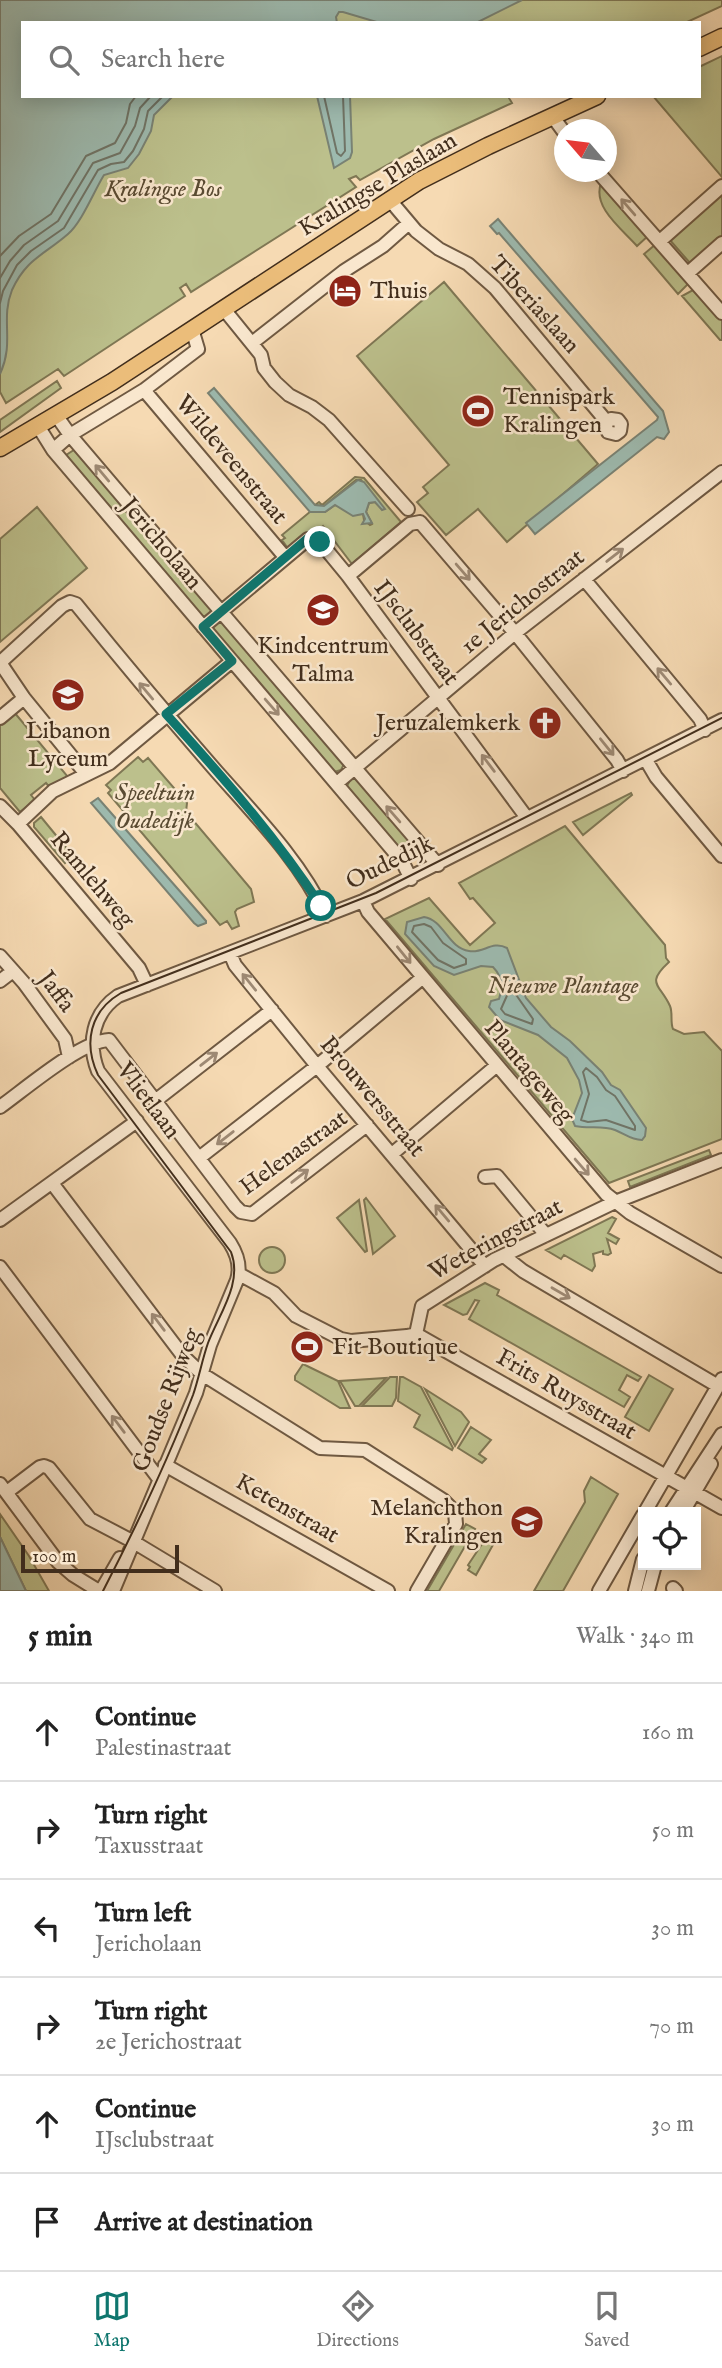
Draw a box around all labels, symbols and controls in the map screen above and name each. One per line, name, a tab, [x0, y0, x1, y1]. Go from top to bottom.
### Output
search box	[21, 21, 701, 98]
icon: search	[45, 41, 83, 79]
text: Search here	[101, 43, 225, 76]
north arrow	[554, 119, 617, 182]
street label: Kralingse Plaslaan	[293, 125, 463, 244]
park label: Kralingse Bos	[103, 174, 223, 205]
one-way arrow	[620, 198, 636, 216]
street label: Tiberiaslaan	[482, 249, 586, 361]
hotel icon: Thuis	[326, 272, 364, 310]
place label: Thuis	[370, 276, 428, 307]
place label: Tennispark Kralingen	[503, 382, 615, 441]
street label: Wildeveenstraat	[168, 389, 294, 531]
sports icon: Tennispark Kralingen	[459, 392, 497, 430]
one-way arrow	[94, 464, 110, 482]
street label: Jericholaan	[111, 489, 209, 597]
route end	[304, 526, 335, 557]
street label: 1e Jerichostraat	[455, 542, 591, 662]
one-way arrow	[605, 547, 624, 562]
one-way arrow	[455, 562, 471, 580]
street label: IJsclubstraat	[366, 574, 466, 692]
school or university icon: Kindcentrum Talma	[304, 591, 342, 629]
place label: Kindcentrum Talma	[257, 631, 389, 690]
one-way arrow	[656, 667, 672, 685]
school or university icon: Libanon Lyceum	[49, 676, 87, 714]
one-way arrow	[139, 682, 154, 700]
one-way arrow	[264, 697, 280, 715]
church icon: Jeruzalemkerk	[526, 704, 564, 742]
place label: Jeruzalemkerk	[373, 708, 520, 739]
place label: Libanon Lyceum	[25, 716, 111, 775]
one-way arrow	[600, 738, 615, 756]
one-way arrow	[480, 754, 495, 773]
park label: Speeltuin Oudedijk	[115, 778, 195, 837]
one-way arrow	[385, 805, 401, 823]
street label: Ramlehweg	[43, 825, 142, 935]
street label: Oudedijk	[341, 828, 439, 897]
route start	[305, 890, 336, 921]
one-way arrow	[396, 946, 411, 964]
street label: Jaffa	[29, 963, 82, 1019]
park label: Nieuwe Plantage	[487, 971, 639, 1002]
one-way arrow	[241, 973, 257, 991]
street label: Plantageweg	[477, 1014, 582, 1131]
street label: Brouwersstraat	[312, 1030, 432, 1164]
one-way arrow	[200, 1051, 218, 1066]
street label: Vlietlaan	[108, 1055, 187, 1146]
street label: Helenastraat	[234, 1103, 354, 1203]
one-way arrow	[216, 1131, 234, 1146]
one-way arrow	[574, 1158, 590, 1176]
one-way arrow	[291, 1169, 309, 1184]
street label: Weteringstraat	[424, 1192, 568, 1288]
one-way arrow	[434, 1205, 450, 1223]
one-way arrow	[550, 1287, 571, 1300]
one-way arrow	[150, 1314, 165, 1332]
street label: Goudse Rijweg	[125, 1323, 209, 1476]
sports icon: Fit Boutique	[288, 1328, 326, 1366]
place label: Fit Boutique	[332, 1332, 458, 1363]
street label: Frits Ruysstraat	[490, 1342, 642, 1448]
one-way arrow	[111, 1416, 126, 1434]
street label: Ketenstraat	[230, 1467, 344, 1551]
place label: Melanchthon Kralingen	[370, 1493, 503, 1552]
school or university icon: Melanchthon Kralingen	[508, 1503, 546, 1541]
map controls	[638, 1507, 701, 1570]
button: locate	[638, 1507, 701, 1570]
scale bar	[21, 1542, 178, 1574]
text: 100 m	[32, 1545, 76, 1569]
text: 5 min	[28, 1618, 93, 1656]
text: Walk · 340 m	[576, 1622, 694, 1651]
text: Continue	[95, 1701, 196, 1734]
icon: ahead	[28, 1713, 66, 1751]
text: 160 m	[642, 1718, 694, 1747]
text: Palestinastraat	[95, 1734, 231, 1763]
text: Turn right	[95, 1799, 208, 1832]
icon: right	[28, 1811, 66, 1849]
text: 50 m	[652, 1816, 694, 1845]
text: Taxusstraat	[95, 1832, 203, 1861]
text: Turn left	[95, 1897, 192, 1930]
icon: left	[28, 1909, 66, 1947]
text: 30 m	[651, 1914, 694, 1943]
text: Jericholaan	[95, 1930, 202, 1959]
text: Turn right	[95, 1995, 208, 2028]
icon: right	[28, 2007, 66, 2045]
text: 70 m	[649, 2012, 694, 2041]
text: 2e Jerichostraat	[95, 2028, 242, 2057]
text: Continue	[95, 2093, 196, 2126]
icon: ahead	[28, 2105, 66, 2143]
text: 30 m	[651, 2110, 694, 2139]
text: IJsclubstraat	[95, 2126, 214, 2155]
icon: arrive	[28, 2203, 66, 2241]
text: Arrive at destination	[95, 2206, 313, 2239]
tab: Map	[93, 2287, 131, 2353]
tab: Directions	[316, 2287, 399, 2353]
tab: Saved	[584, 2287, 629, 2353]

